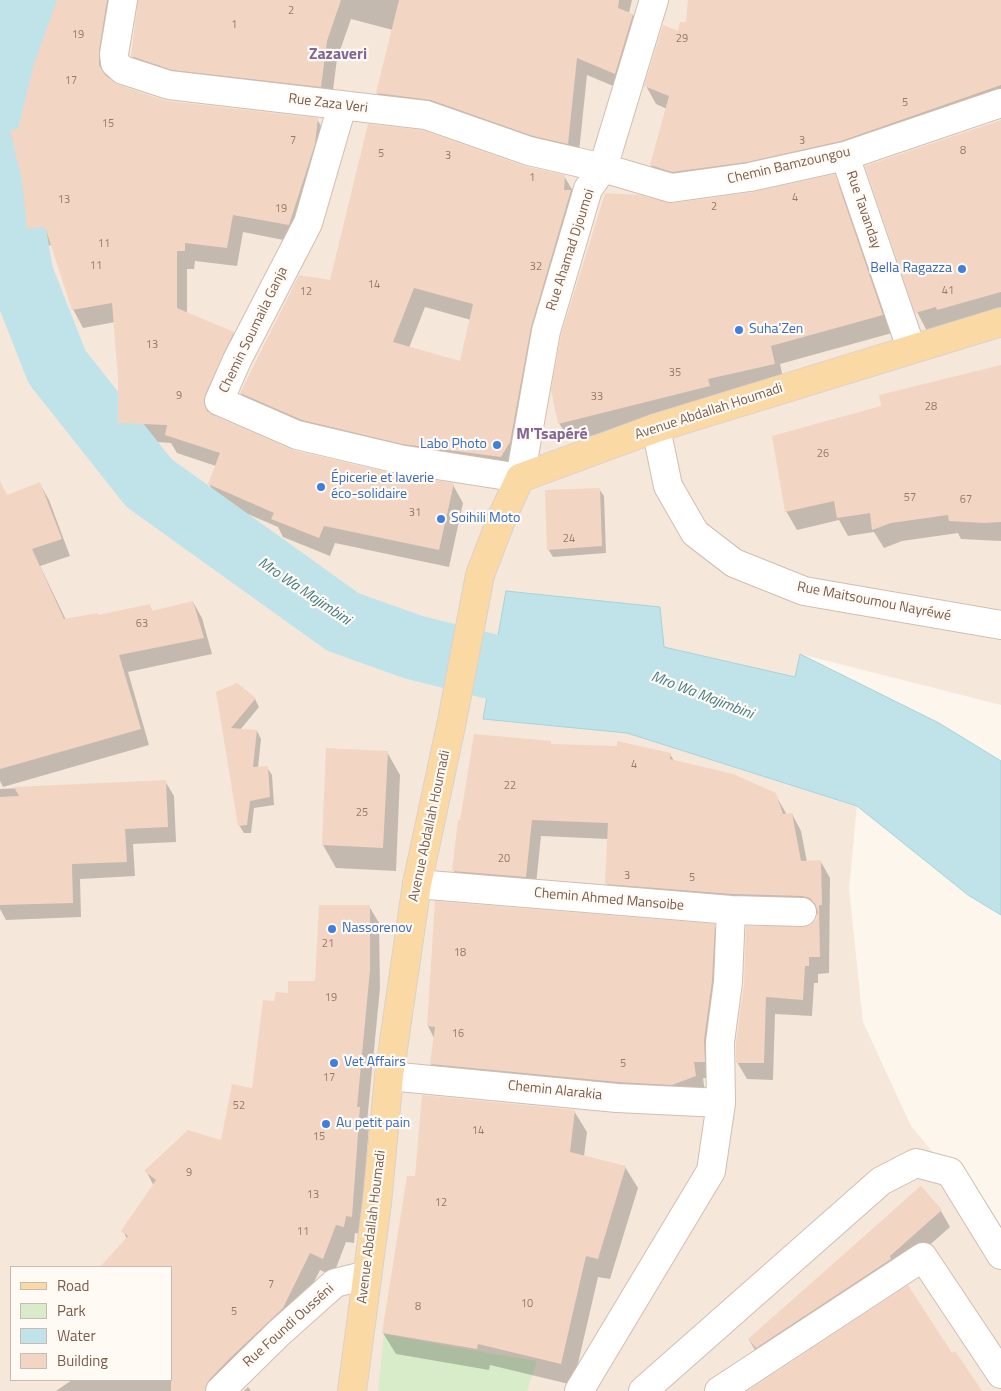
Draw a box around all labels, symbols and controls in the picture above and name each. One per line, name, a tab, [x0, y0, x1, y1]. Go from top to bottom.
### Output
house number: 2	[288, 4, 294, 18]
house number: 1	[231, 18, 237, 32]
house number: 19	[72, 28, 84, 42]
house number: 29	[676, 32, 688, 46]
district label: Zazaveri	[309, 45, 367, 65]
house number: 17	[65, 74, 77, 88]
street label: Rue Zaza Veri	[287, 91, 369, 117]
house number: 5	[902, 96, 908, 110]
house number: 15	[102, 117, 114, 131]
house number: 7	[290, 134, 296, 148]
house number: 3	[799, 134, 805, 148]
street label: Chemin Bamzoungou	[726, 144, 852, 188]
house number: 8	[960, 144, 966, 158]
house number: 5	[378, 147, 384, 161]
house number: 3	[445, 149, 451, 163]
street label: Rue Tavanday	[842, 169, 884, 251]
house number: 1	[529, 171, 535, 185]
street label: Rue Ahamad Djoumoi	[543, 187, 599, 313]
house number: 4	[792, 191, 798, 205]
house number: 13	[58, 193, 70, 207]
house number: 2	[711, 200, 717, 214]
house number: 19	[275, 202, 287, 216]
house number: 11	[98, 237, 110, 251]
house number: 11	[90, 259, 102, 273]
house number: 32	[530, 260, 542, 274]
place label: Bella Ragazza	[870, 261, 952, 277]
marker: Bella Ragazza	[956, 263, 968, 275]
street label: Chemin Soumaila Ganja	[216, 264, 292, 396]
house number: 14	[368, 278, 380, 292]
house number: 41	[942, 284, 954, 298]
house number: 12	[300, 285, 312, 299]
place label: Suha'Zen	[749, 322, 803, 338]
marker: Suha'Zen	[733, 324, 745, 336]
house number: 13	[146, 338, 158, 352]
house number: 35	[669, 366, 681, 380]
street label: Avenue Abdallah Houmadi	[633, 380, 785, 444]
house number: 9	[176, 389, 182, 403]
house number: 33	[591, 390, 603, 404]
house number: 28	[925, 400, 937, 414]
district label: M'Tsapéré	[516, 425, 588, 445]
place label: Labo Photo	[420, 437, 487, 453]
marker: Labo Photo	[491, 439, 503, 451]
house number: 26	[817, 447, 829, 461]
place label: Épicerie et laverie éco-solidaire	[331, 471, 434, 504]
marker: Épicerie et laverie éco-solidaire	[315, 481, 327, 493]
house number: 57	[904, 491, 916, 505]
house number: 67	[960, 493, 972, 507]
house number: 31	[409, 506, 421, 520]
place label: Soihili Moto	[451, 511, 520, 527]
marker: Soihili Moto	[435, 513, 447, 525]
house number: 24	[563, 532, 575, 546]
water label: Mro Wa Majimbini	[254, 554, 354, 630]
street label: Rue Maitsoumou Nayréwé	[796, 579, 952, 625]
house number: 63	[136, 617, 148, 631]
water label: Mro Wa Majimbini	[648, 668, 756, 724]
street label: Avenue Abdallah Houmadi	[406, 749, 454, 903]
house number: 4	[631, 758, 637, 772]
house number: 22	[504, 779, 516, 793]
house number: 25	[356, 806, 368, 820]
house number: 20	[498, 852, 510, 866]
house number: 3	[624, 869, 630, 883]
house number: 5	[689, 871, 695, 885]
street label: Chemin Ahmed Mansoibe	[533, 885, 685, 915]
place label: Nassorenov	[342, 921, 412, 937]
marker: Nassorenov	[326, 923, 338, 935]
house number: 21	[322, 937, 334, 951]
house number: 18	[454, 946, 466, 960]
house number: 19	[325, 991, 337, 1005]
house number: 16	[452, 1027, 464, 1041]
place label: Vet Affairs	[344, 1055, 406, 1071]
marker: Vet Affairs	[328, 1057, 340, 1069]
house number: 5	[620, 1057, 626, 1071]
house number: 17	[323, 1071, 335, 1085]
street label: Chemin Alarakia	[507, 1078, 603, 1104]
house number: 52	[233, 1099, 245, 1113]
place label: Au petit pain	[336, 1116, 410, 1132]
marker: Au petit pain	[320, 1118, 332, 1130]
house number: 14	[472, 1124, 484, 1138]
house number: 15	[313, 1130, 325, 1144]
street label: Avenue Abdallah Houmadi	[354, 1149, 390, 1305]
house number: 9	[186, 1166, 192, 1180]
house number: 13	[307, 1188, 319, 1202]
house number: 12	[435, 1196, 447, 1210]
house number: 11	[297, 1225, 309, 1239]
legend	[10, 1266, 172, 1381]
text: Road	[57, 1274, 89, 1297]
house number: 7	[268, 1278, 274, 1292]
street label: Rue Foundi Ousséni	[240, 1281, 338, 1371]
house number: 10	[521, 1297, 533, 1311]
text: Park	[57, 1299, 86, 1322]
house number: 8	[415, 1300, 421, 1314]
house number: 5	[231, 1305, 237, 1319]
text: Water	[57, 1324, 96, 1347]
text: Building	[57, 1349, 108, 1372]

